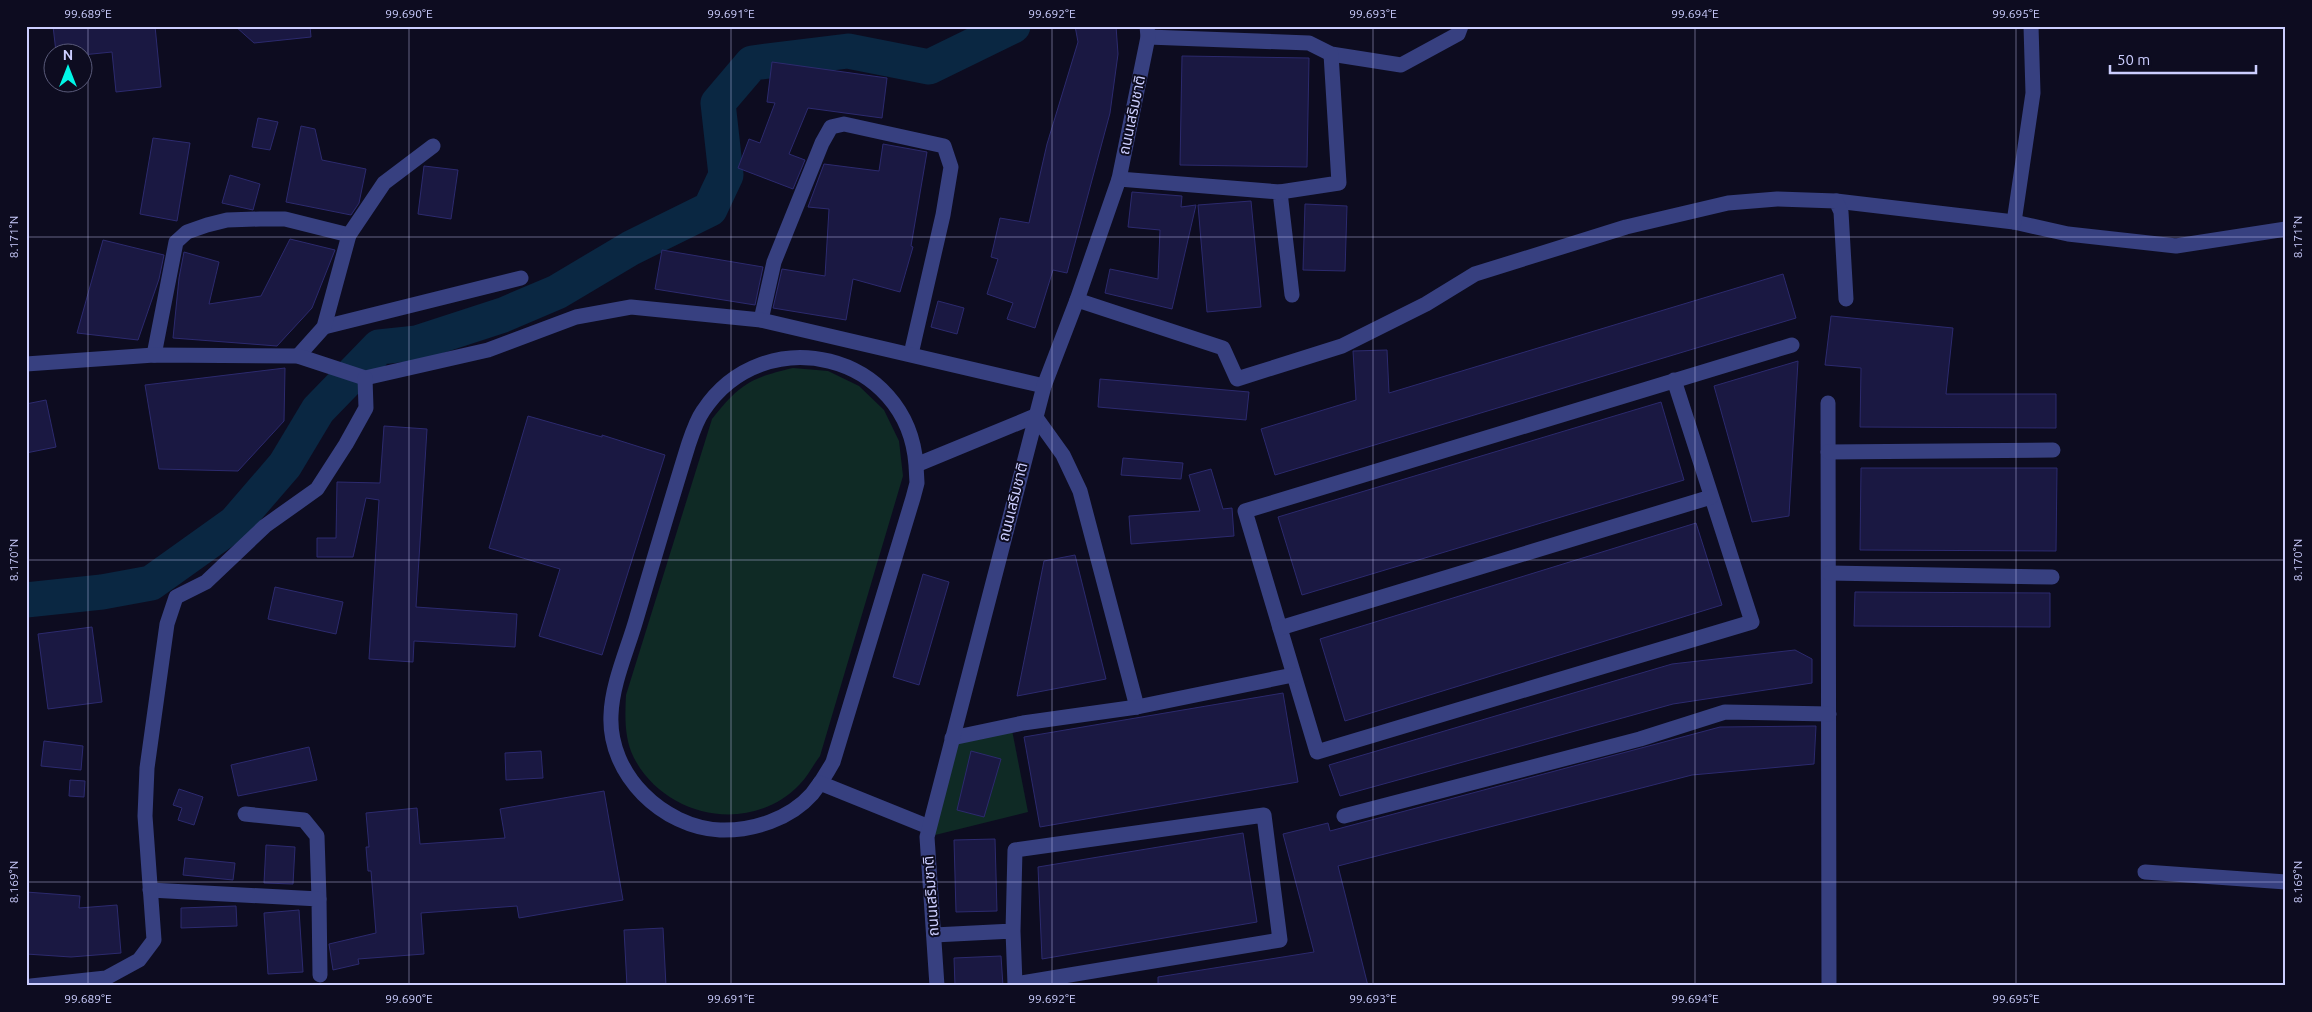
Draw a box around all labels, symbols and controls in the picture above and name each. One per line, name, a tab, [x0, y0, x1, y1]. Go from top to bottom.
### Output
text: 99.689°E	[64, 7, 112, 20]
text: 99.690°E	[385, 7, 433, 20]
text: 99.691°E	[707, 7, 755, 20]
text: 99.692°E	[1028, 7, 1076, 20]
text: 99.693°E	[1349, 7, 1397, 20]
text: 99.694°E	[1671, 7, 1719, 20]
text: 99.695°E	[1992, 7, 2040, 20]
north arrow	[42, 42, 92, 92]
scale bar	[2110, 42, 2256, 74]
text: N	[63, 47, 73, 63]
text: 50 m	[2117, 51, 2150, 68]
street label: ถนนเสริมชาติ	[1115, 74, 1148, 156]
text: 8.171°N	[7, 216, 20, 258]
text: 8.171°N	[2291, 216, 2304, 258]
street label: ถนนเสริมชาติ	[995, 461, 1031, 543]
text: 8.170°N	[7, 539, 20, 581]
text: 8.170°N	[2291, 539, 2304, 581]
street label: ถนนเสริมชาติ	[919, 855, 942, 937]
text: 8.169°N	[7, 861, 20, 903]
text: 8.169°N	[2291, 861, 2304, 903]
text: 99.689°E	[64, 992, 112, 1005]
text: 99.690°E	[385, 992, 433, 1005]
text: 99.691°E	[707, 992, 755, 1005]
text: 99.692°E	[1028, 992, 1076, 1005]
text: 99.693°E	[1349, 992, 1397, 1005]
text: 99.694°E	[1671, 992, 1719, 1005]
text: 99.695°E	[1992, 992, 2040, 1005]

